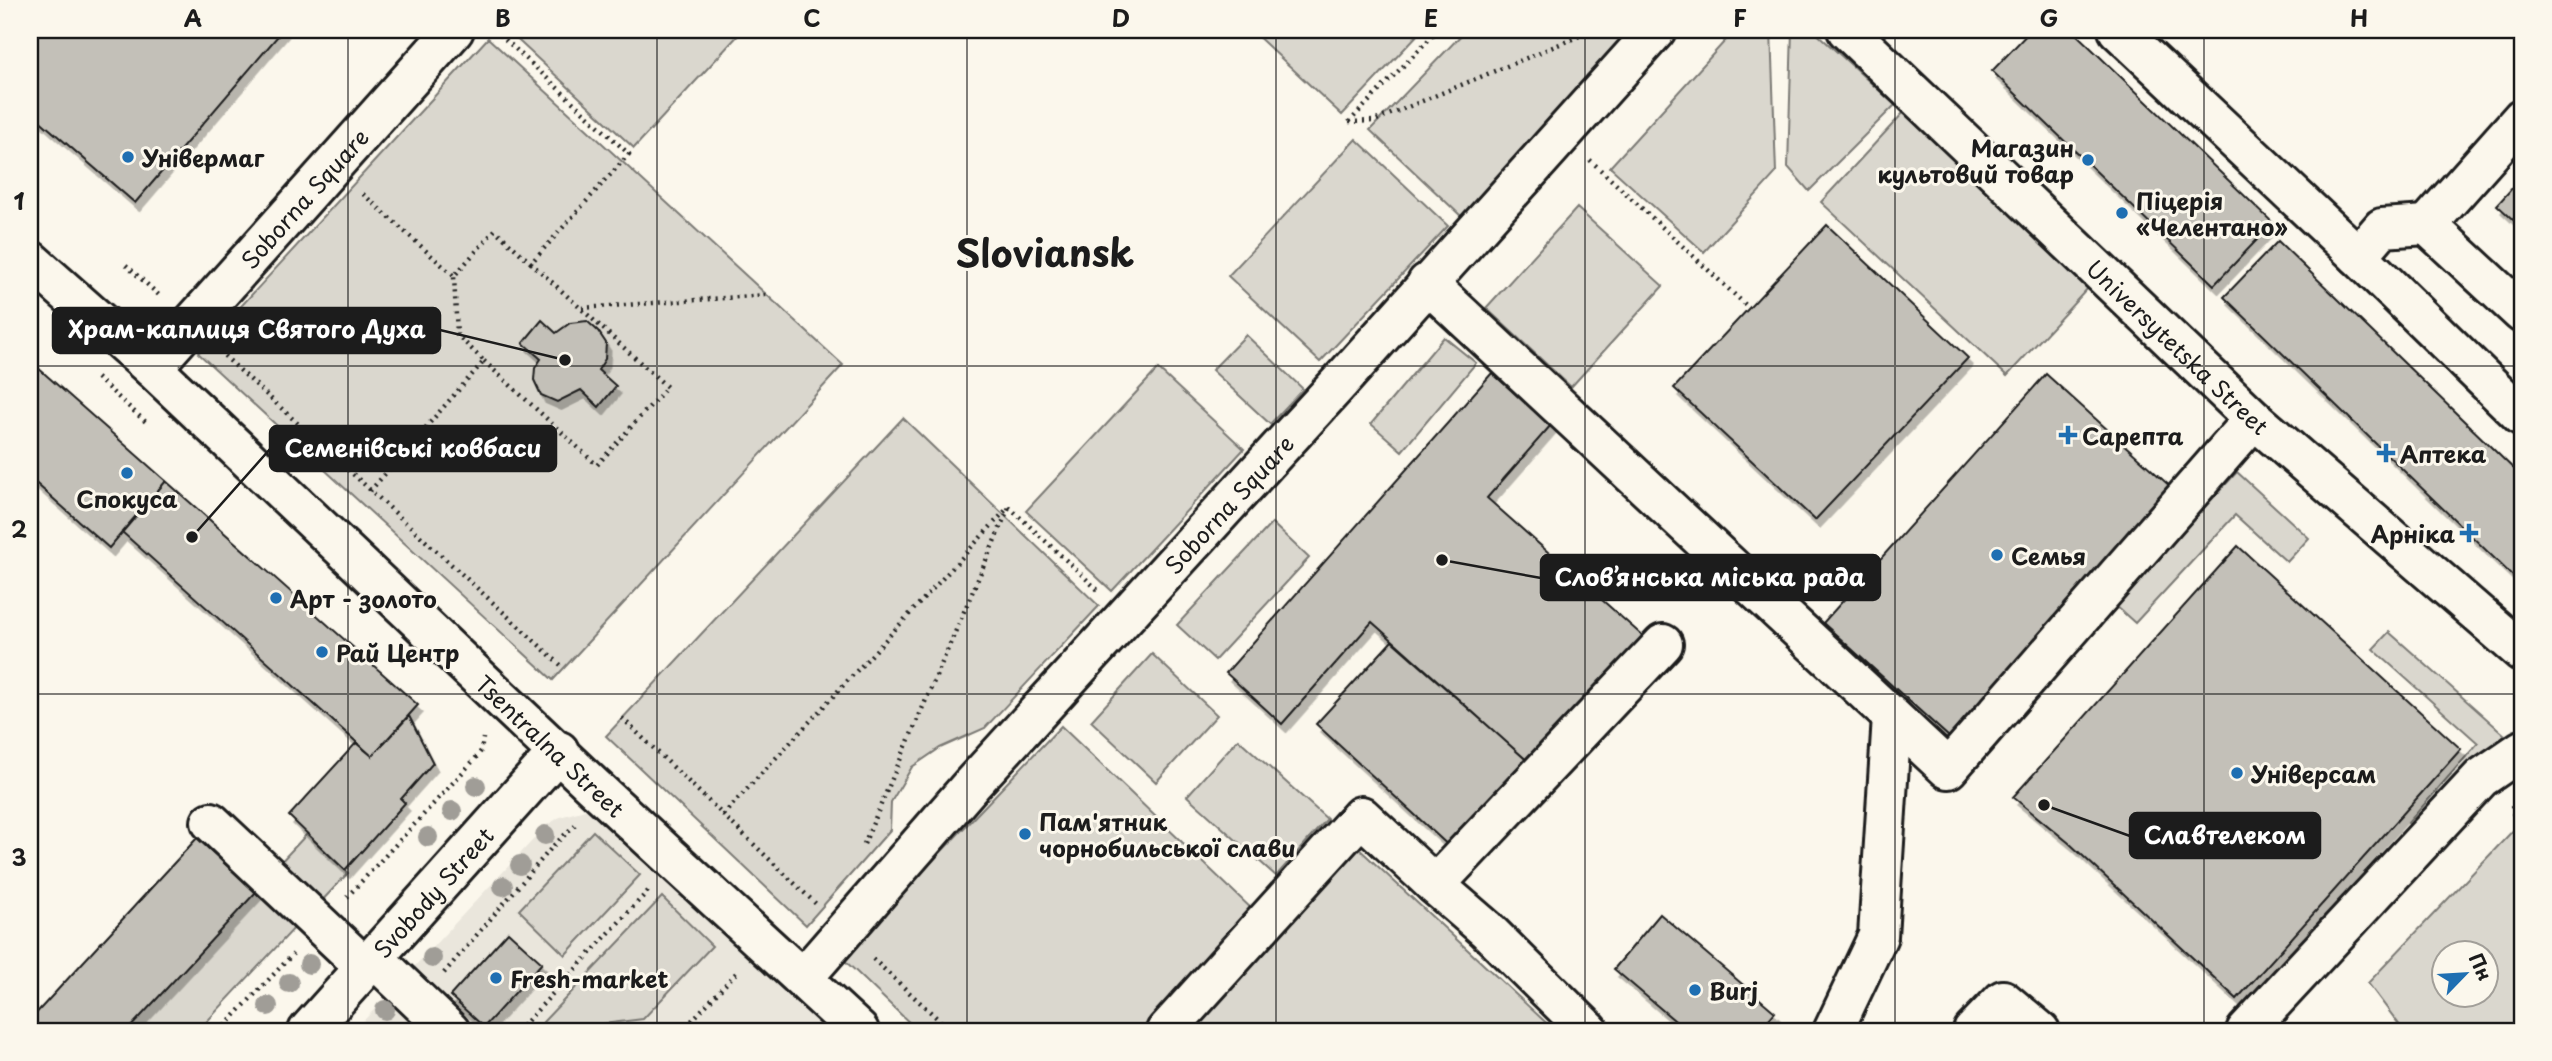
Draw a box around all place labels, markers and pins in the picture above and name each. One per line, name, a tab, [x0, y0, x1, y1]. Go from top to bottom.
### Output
place label: Магазин культовий товар	[1878, 130, 2074, 191]
place label: Універмаг	[141, 140, 264, 175]
marker: Універмаг	[120, 149, 136, 165]
marker: Магазин культовий товар	[2080, 152, 2096, 168]
place label: Піцерія «Челентано»	[2136, 183, 2288, 244]
marker: Піцерія «Челентано»	[2114, 205, 2130, 221]
callout: Храм-каплиця Святого Духа	[53, 308, 440, 353]
place label: Сарепта	[2082, 418, 2183, 453]
callout: Семенівські ковбаси	[270, 426, 556, 471]
marker: Сарепта	[2060, 427, 2076, 443]
place label: Аптека	[2400, 436, 2487, 471]
marker: Аптека	[2378, 445, 2394, 461]
marker: Спокуса	[119, 465, 135, 481]
place label: Спокуса	[76, 481, 178, 516]
place label: Арніка	[2371, 516, 2455, 551]
marker: Арніка	[2461, 525, 2477, 541]
place label: Семья	[2011, 538, 2086, 573]
marker: Семья	[1989, 547, 2005, 563]
callout: Слов’янська міська рада	[1541, 555, 1880, 600]
place label: Арт - золото	[290, 581, 437, 616]
marker: Арт - золото	[268, 590, 284, 606]
place label: Рай Центр	[336, 635, 459, 670]
marker: Рай Центр	[314, 644, 330, 660]
place label: Універсам	[2250, 756, 2377, 791]
marker: Універсам	[2229, 765, 2245, 781]
place label: Пам'ятник чорнобильської слави	[1039, 804, 1296, 865]
callout: Славтелеком	[2130, 813, 2320, 858]
marker: Пам'ятник чорнобильської слави	[1017, 826, 1033, 842]
place label: Fresh-market	[510, 961, 669, 996]
marker: Fresh-market	[488, 970, 504, 986]
place label: Burj	[1709, 973, 1758, 1008]
marker: Burj	[1687, 982, 1703, 998]

